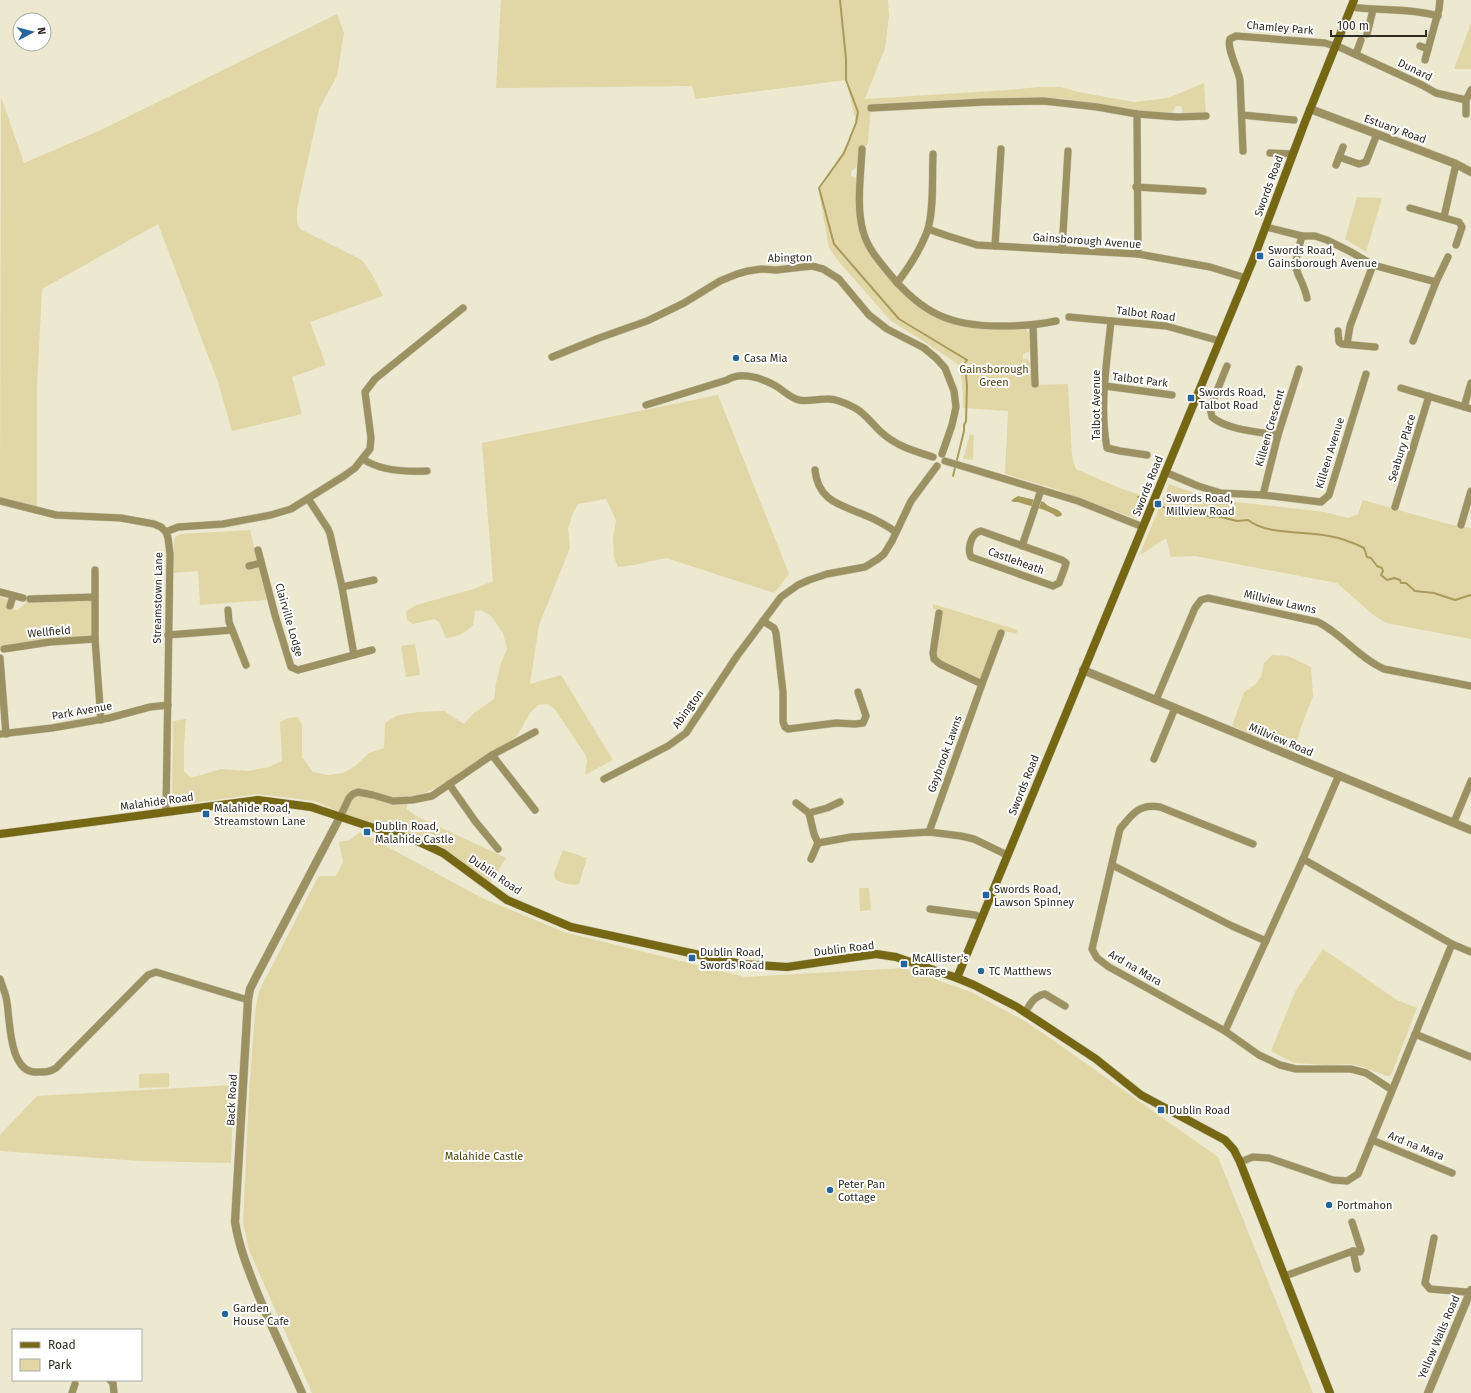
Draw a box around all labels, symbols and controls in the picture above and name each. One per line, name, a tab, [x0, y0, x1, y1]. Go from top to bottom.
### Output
north arrow	[12, 12, 52, 52]
scale bar	[1331, 12, 1426, 38]
street label: Chamley Park	[1246, 19, 1314, 37]
text: 100 m	[1337, 19, 1369, 33]
text: N	[35, 26, 48, 35]
street label: Dunard	[1396, 56, 1434, 84]
street label: Estuary Road	[1362, 112, 1428, 146]
street label: Swords Road	[1252, 154, 1286, 218]
street label: Gainsborough Avenue	[1032, 231, 1142, 251]
place label: Swords Road, Gainsborough Avenue	[1268, 244, 1377, 270]
street label: Abington	[767, 251, 813, 265]
marker: Swords Road, Gainsborough Avenue	[1255, 251, 1265, 261]
street label: Talbot Road	[1116, 304, 1176, 324]
place label: Casa Mia	[744, 352, 788, 365]
marker: Casa Mia	[731, 353, 741, 363]
park label: Gainsborough Green	[959, 363, 1029, 389]
street label: Talbot Avenue	[1090, 370, 1103, 440]
street label: Talbot Park	[1112, 370, 1169, 390]
place label: Swords Road, Talbot Road	[1199, 386, 1266, 412]
street label: Killeen Crescent	[1253, 388, 1287, 468]
marker: Swords Road, Talbot Road	[1186, 393, 1196, 403]
street label: Seabury Place	[1386, 413, 1418, 483]
street label: Killeen Avenue	[1313, 416, 1347, 490]
street label: Swords Road	[1130, 454, 1166, 518]
place label: Swords Road, Millview Road	[1166, 492, 1235, 518]
marker: Swords Road, Millview Road	[1153, 499, 1163, 509]
street label: Castleheath	[986, 545, 1046, 577]
street label: Streamstown Lane	[151, 552, 165, 644]
street label: Clairville Lodge	[272, 582, 306, 658]
street label: Millview Lawns	[1242, 587, 1318, 617]
street label: Wellfield	[27, 624, 71, 640]
street label: Abington	[670, 687, 706, 731]
street label: Park Avenue	[51, 699, 113, 723]
street label: Gaybrook Lawns	[925, 714, 965, 794]
street label: Millview Road	[1247, 721, 1315, 759]
street label: Swords Road	[1006, 753, 1042, 817]
street label: Malahide Road	[119, 790, 195, 814]
place label: Malahide Road, Streamstown Lane	[214, 802, 306, 828]
marker: Malahide Road, Streamstown Lane	[201, 809, 211, 819]
place label: Dublin Road, Malahide Castle	[375, 820, 454, 846]
marker: Dublin Road, Malahide Castle	[362, 827, 372, 837]
street label: Dublin Road	[466, 853, 524, 897]
place label: Swords Road, Lawson Spinney	[994, 883, 1075, 909]
marker: Swords Road, Lawson Spinney	[981, 890, 991, 900]
street label: Dublin Road	[813, 939, 875, 959]
place label: Dublin Road, Swords Road	[700, 946, 764, 972]
street label: Ard na Mara	[1106, 948, 1164, 988]
place label: McAllister's Garage	[912, 952, 968, 978]
marker: Dublin Road, Swords Road	[687, 953, 697, 963]
marker: McAllister's Garage	[899, 959, 909, 969]
place label: TC Matthews	[989, 965, 1051, 978]
marker: TC Matthews	[976, 966, 986, 976]
street label: Back Road	[224, 1074, 240, 1126]
place label: Dublin Road	[1169, 1104, 1230, 1117]
marker: Dublin Road	[1156, 1105, 1166, 1115]
street label: Ard na Mara	[1386, 1129, 1446, 1163]
park label: Malahide Castle	[445, 1150, 523, 1163]
place label: Peter Pan Cottage	[838, 1178, 885, 1204]
marker: Peter Pan Cottage	[825, 1185, 835, 1195]
place label: Portmahon	[1337, 1199, 1392, 1212]
marker: Portmahon	[1324, 1200, 1334, 1210]
street label: Yellow Walls Road	[1416, 1293, 1462, 1381]
place label: Garden House Cafe	[233, 1302, 289, 1328]
marker: Garden House Cafe	[220, 1309, 230, 1319]
legend	[12, 1329, 142, 1381]
text: Road	[48, 1338, 76, 1352]
text: Park	[48, 1358, 72, 1372]

